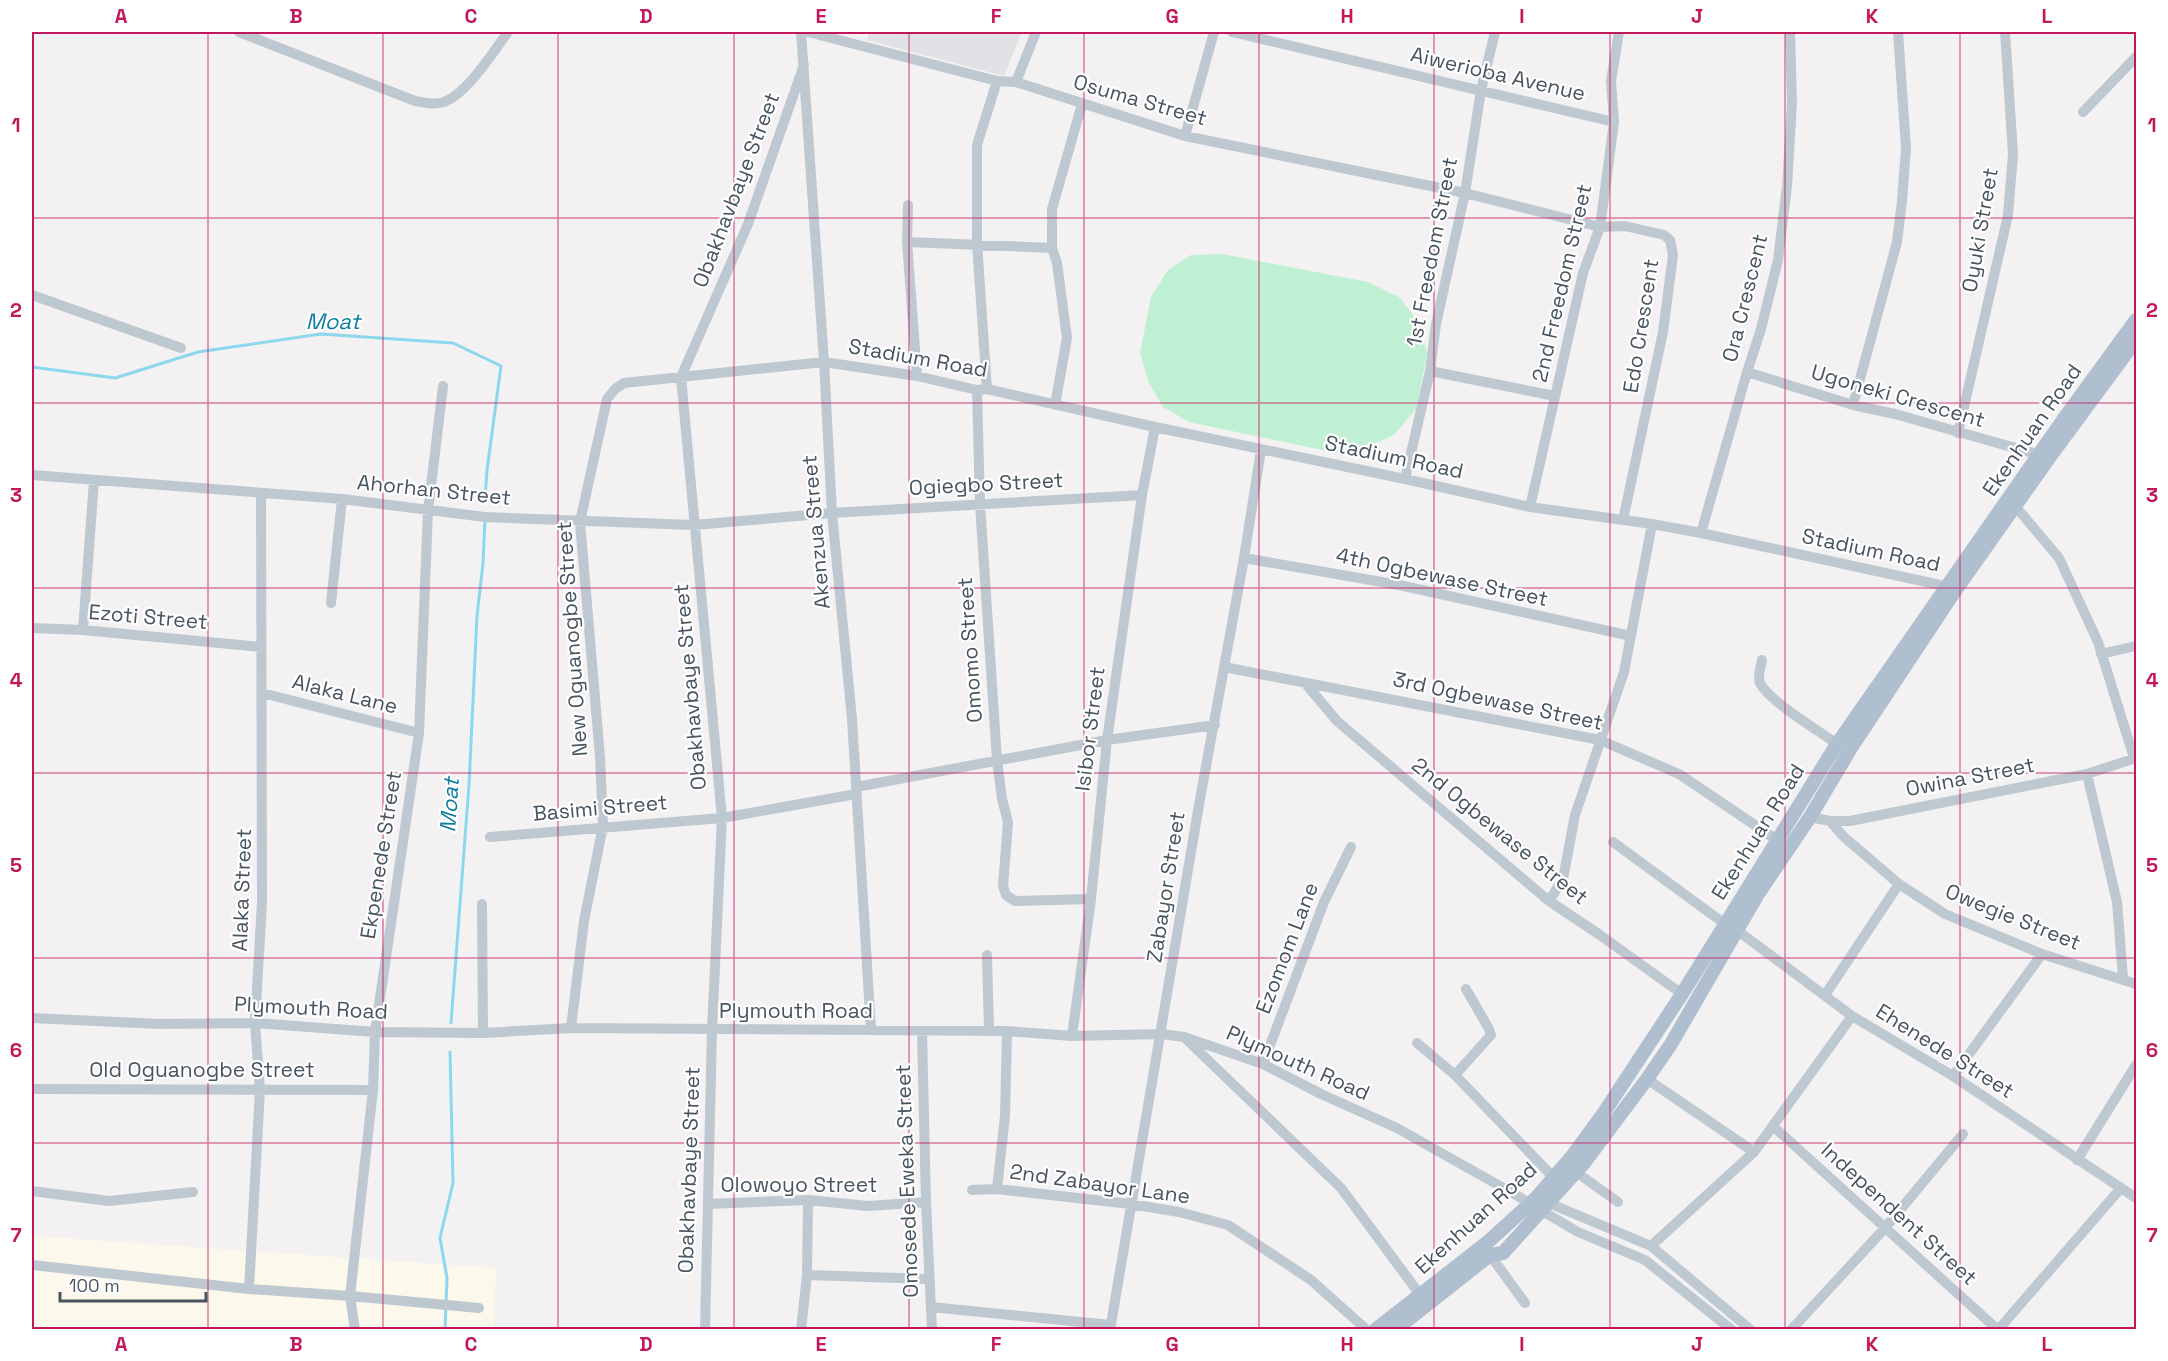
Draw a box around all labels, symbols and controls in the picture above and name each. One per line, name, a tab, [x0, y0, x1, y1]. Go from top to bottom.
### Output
text: A	[115, 3, 128, 29]
text: B	[289, 3, 303, 29]
text: C	[465, 3, 478, 29]
text: D	[639, 3, 653, 29]
text: E	[815, 3, 827, 29]
text: F	[991, 3, 1002, 29]
text: G	[1165, 3, 1179, 29]
text: H	[1340, 3, 1354, 29]
text: I	[1519, 3, 1525, 29]
text: J	[1691, 3, 1703, 29]
text: K	[1866, 3, 1879, 29]
text: L	[2042, 3, 2053, 29]
street label: Aiwerioba Avenue	[1408, 40, 1588, 107]
street label: Osuma Street	[1070, 68, 1210, 131]
street label: Obakhavbaye Street	[686, 88, 785, 291]
text: 1	[11, 112, 21, 138]
text: 1	[2147, 112, 2157, 138]
street label: 1st Freedom Street	[1400, 155, 1463, 349]
street label: Oyuki Street	[1955, 166, 2004, 294]
street label: 2nd Freedom Street	[1526, 181, 1597, 385]
street label: Ora Crescent	[1716, 231, 1773, 365]
street label: Edo Crescent	[1617, 257, 1664, 395]
text: 2	[10, 297, 22, 323]
text: 2	[2146, 297, 2158, 323]
water label: Moat	[306, 307, 362, 335]
street label: Stadium Road	[846, 332, 990, 383]
street label: Ugoneki Crescent	[1808, 358, 1988, 433]
street label: Ekenhuan Road	[1976, 358, 2087, 501]
street label: Stadium Road	[1322, 429, 1466, 484]
street label: Akenzua Street	[795, 454, 836, 610]
street label: Ogiegbo Street	[908, 466, 1064, 501]
street label: Ahorhan Street	[356, 468, 512, 511]
text: 3	[10, 482, 22, 508]
text: 3	[2146, 482, 2158, 508]
street label: New Oguanogbe Street	[550, 521, 593, 758]
street label: Stadium Road	[1799, 522, 1943, 577]
street label: 4th Ogbewase Street	[1334, 541, 1551, 612]
street label: Omomo Street	[951, 576, 988, 724]
street label: Obakhavbaye Street	[667, 583, 712, 791]
street label: Ezoti Street	[87, 598, 209, 635]
street label: Isibor Street	[1068, 665, 1111, 793]
street label: 3rd Ogbewase Street	[1391, 665, 1606, 736]
text: 4	[10, 667, 23, 693]
street label: Alaka Lane	[290, 667, 401, 720]
text: 4	[2146, 667, 2159, 693]
street label: 2nd Ogbewase Street	[1407, 751, 1594, 910]
street label: Owina Street	[1903, 751, 2037, 802]
street label: Ekenhuan Road	[1705, 759, 1810, 905]
street label: Ekpenede Street	[354, 769, 407, 941]
water label: Moat	[433, 775, 465, 833]
street label: Basimi Street	[532, 788, 668, 827]
street label: Zabayor Street	[1140, 809, 1191, 965]
street label: Alaka Street	[226, 828, 257, 952]
text: 5	[10, 852, 22, 878]
text: 5	[2146, 852, 2158, 878]
street label: Owegie Street	[1941, 877, 2085, 956]
street label: Ezomom Lane	[1249, 878, 1324, 1017]
street label: Plymouth Road	[233, 990, 389, 1025]
street label: Plymouth Road	[719, 997, 873, 1024]
street label: Ehenede Street	[1871, 997, 2019, 1104]
street label: Plymouth Road	[1222, 1019, 1374, 1106]
text: 6	[10, 1037, 22, 1063]
text: 6	[2146, 1037, 2158, 1063]
street label: Old Oguanogbe Street	[89, 1056, 315, 1083]
street label: Omosede Eweka Street	[889, 1064, 924, 1298]
street label: Obakhavbaye Street	[671, 1066, 706, 1274]
street label: Independent Street	[1816, 1136, 1983, 1291]
street label: Ekenhuan Road	[1409, 1156, 1542, 1280]
street label: 2nd Zabayor Lane	[1008, 1157, 1192, 1210]
street label: Olowoyo Street	[721, 1171, 877, 1198]
text: 7	[10, 1222, 22, 1248]
text: 7	[2146, 1222, 2158, 1248]
scale bar	[60, 1265, 206, 1303]
text: 100 m	[69, 1274, 120, 1297]
text: A	[115, 1331, 128, 1357]
text: B	[289, 1331, 303, 1357]
text: C	[465, 1331, 478, 1357]
text: D	[639, 1331, 653, 1357]
text: E	[815, 1331, 827, 1357]
text: F	[991, 1331, 1002, 1357]
text: G	[1165, 1331, 1179, 1357]
text: H	[1340, 1331, 1354, 1357]
text: I	[1519, 1331, 1525, 1357]
text: J	[1691, 1331, 1703, 1357]
text: K	[1866, 1331, 1879, 1357]
text: L	[2042, 1331, 2053, 1357]

